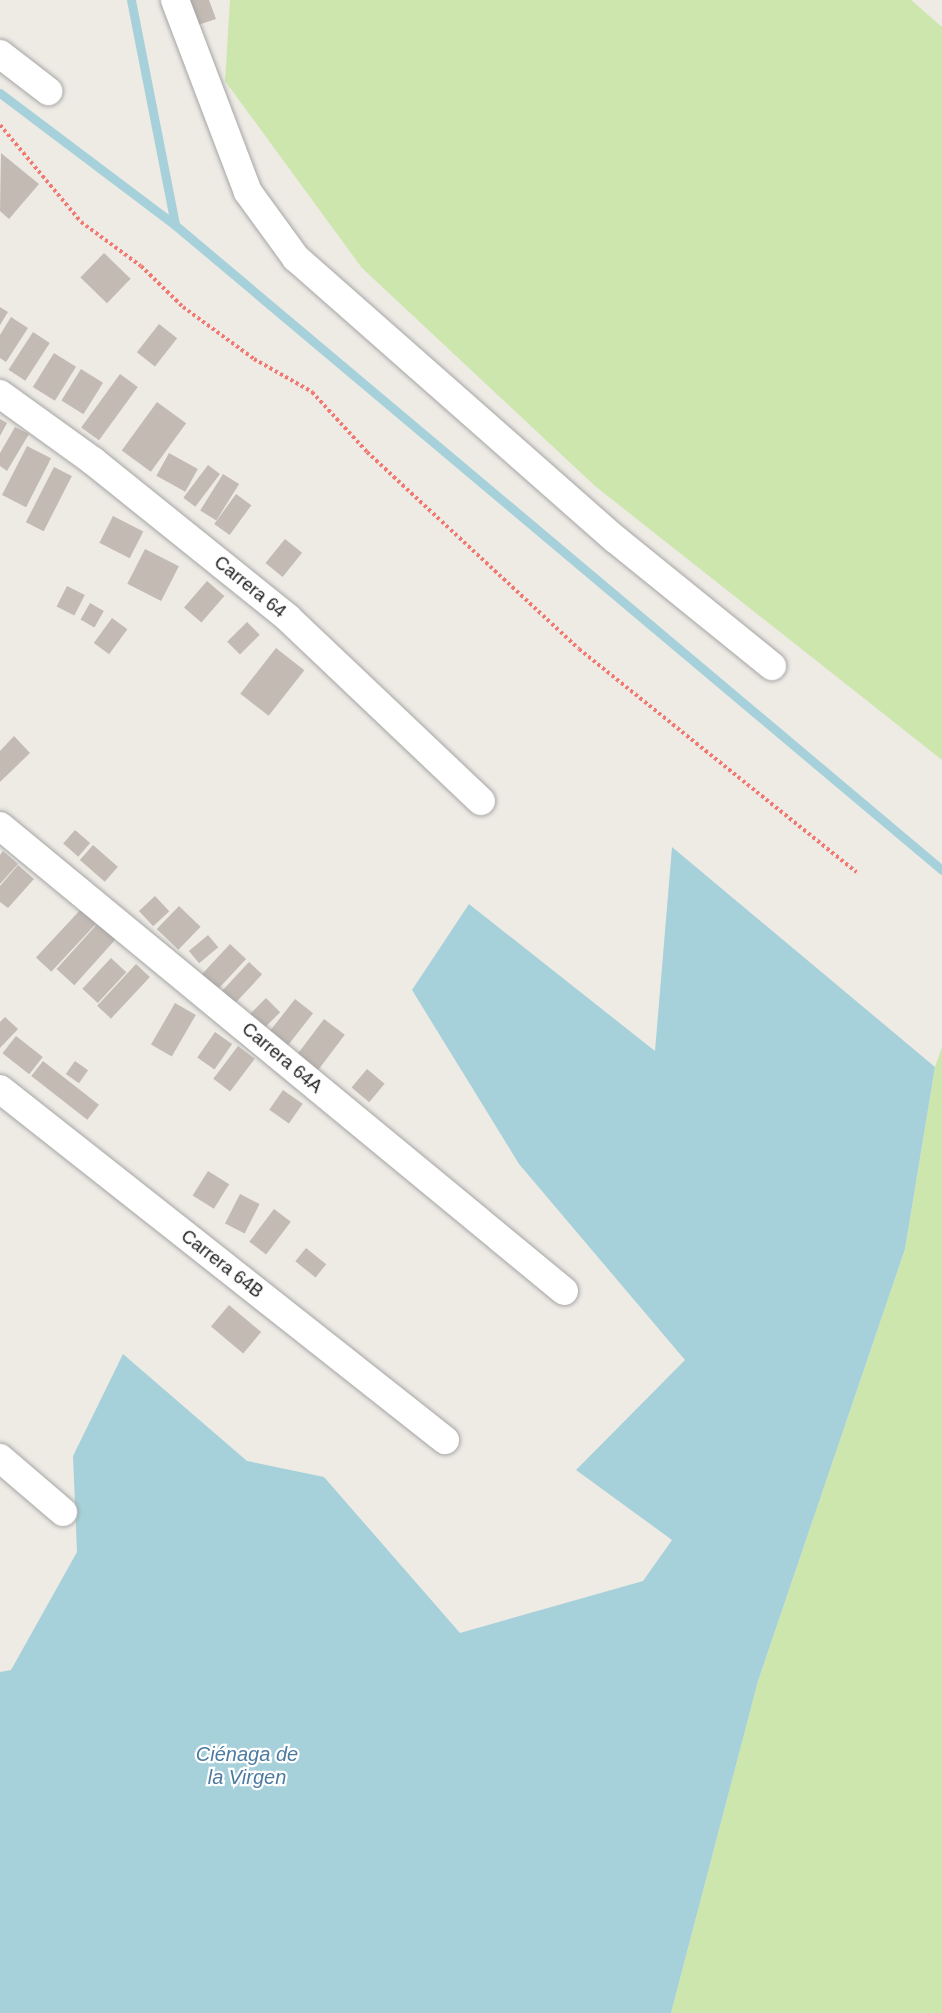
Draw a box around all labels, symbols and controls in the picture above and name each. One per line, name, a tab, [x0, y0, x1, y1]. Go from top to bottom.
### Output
street label: Carrera 64	[210, 552, 290, 622]
street label: Carrera 64A	[238, 1018, 326, 1098]
street label: Carrera 64B	[177, 1225, 267, 1303]
water label: Ciénaga de la Virgen	[196, 1742, 298, 1789]

